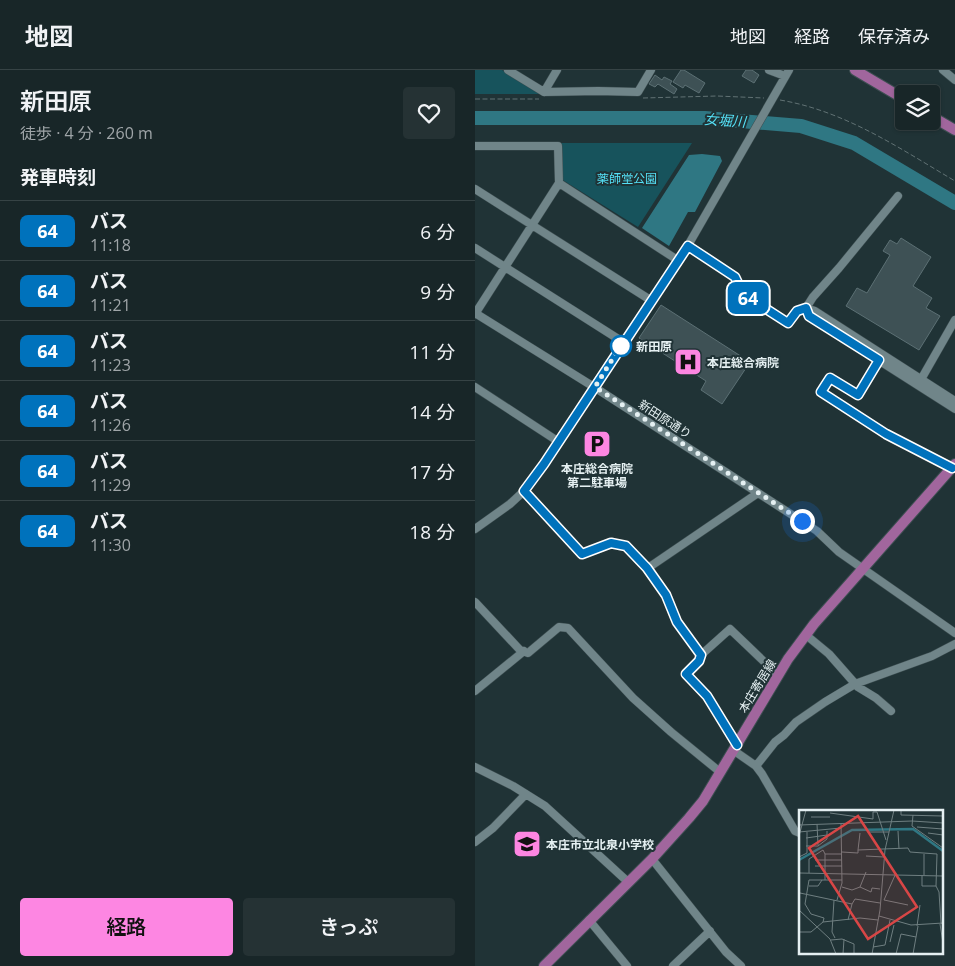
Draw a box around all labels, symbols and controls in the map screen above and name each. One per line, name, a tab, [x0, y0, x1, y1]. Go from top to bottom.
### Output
text: 地図	[25, 19, 73, 52]
text: 地図	[730, 24, 766, 48]
text: 経路	[794, 24, 830, 48]
text: 保存済み	[858, 24, 930, 48]
text: 新田原	[20, 84, 92, 117]
map controls	[895, 85, 940, 130]
button: layers	[895, 85, 940, 130]
button: heart	[403, 87, 455, 139]
water label: 女堀川	[703, 109, 749, 131]
text: 徒歩 · 4 分 · 260 m	[20, 122, 153, 144]
text: 発車時刻	[20, 164, 96, 190]
park label: 薬師堂公園	[597, 170, 657, 187]
text: バス	[90, 208, 128, 234]
text: 64	[37, 219, 58, 243]
text: 6 分	[420, 219, 455, 245]
text: 11:18	[90, 234, 131, 256]
text: バス	[90, 268, 128, 294]
text: 64	[37, 279, 58, 303]
text: 9 分	[420, 279, 455, 305]
line badge: 64	[725, 282, 771, 314]
text: 64	[738, 286, 758, 310]
text: 11:21	[90, 294, 131, 316]
text: バス	[90, 328, 128, 354]
marker: 新田原	[610, 335, 632, 357]
place label: 新田原	[636, 338, 672, 355]
text: 64	[37, 339, 58, 363]
text: 11 分	[409, 339, 455, 365]
hospital icon: 本庄総合病院	[673, 347, 703, 377]
text: 11:23	[90, 354, 131, 376]
place label: 本庄総合病院	[707, 354, 779, 371]
text: バス	[90, 388, 128, 414]
street label: 新田原通り	[635, 396, 695, 442]
text: 64	[37, 399, 58, 423]
text: 14 分	[409, 399, 455, 425]
text: 11:26	[90, 414, 131, 436]
parking icon: 本庄総合病院 第二駐車場	[582, 429, 612, 459]
text: バス	[90, 448, 128, 474]
text: 64	[37, 459, 58, 483]
text: 17 分	[409, 459, 455, 485]
place label: 本庄総合病院 第二駐車場	[561, 460, 633, 491]
text: 11:29	[90, 474, 131, 496]
text: バス	[90, 508, 128, 534]
your location	[790, 509, 815, 534]
text: 64	[37, 519, 58, 543]
text: 18 分	[409, 519, 455, 545]
text: 11:30	[90, 534, 131, 556]
street label: 本庄寄居線	[734, 656, 780, 716]
inset map	[799, 810, 943, 954]
school or university icon: 本庄市立北泉小学校	[512, 829, 542, 859]
place label: 本庄市立北泉小学校	[546, 836, 654, 853]
button: 経路	[20, 898, 233, 956]
button: きっぷ	[243, 898, 455, 956]

